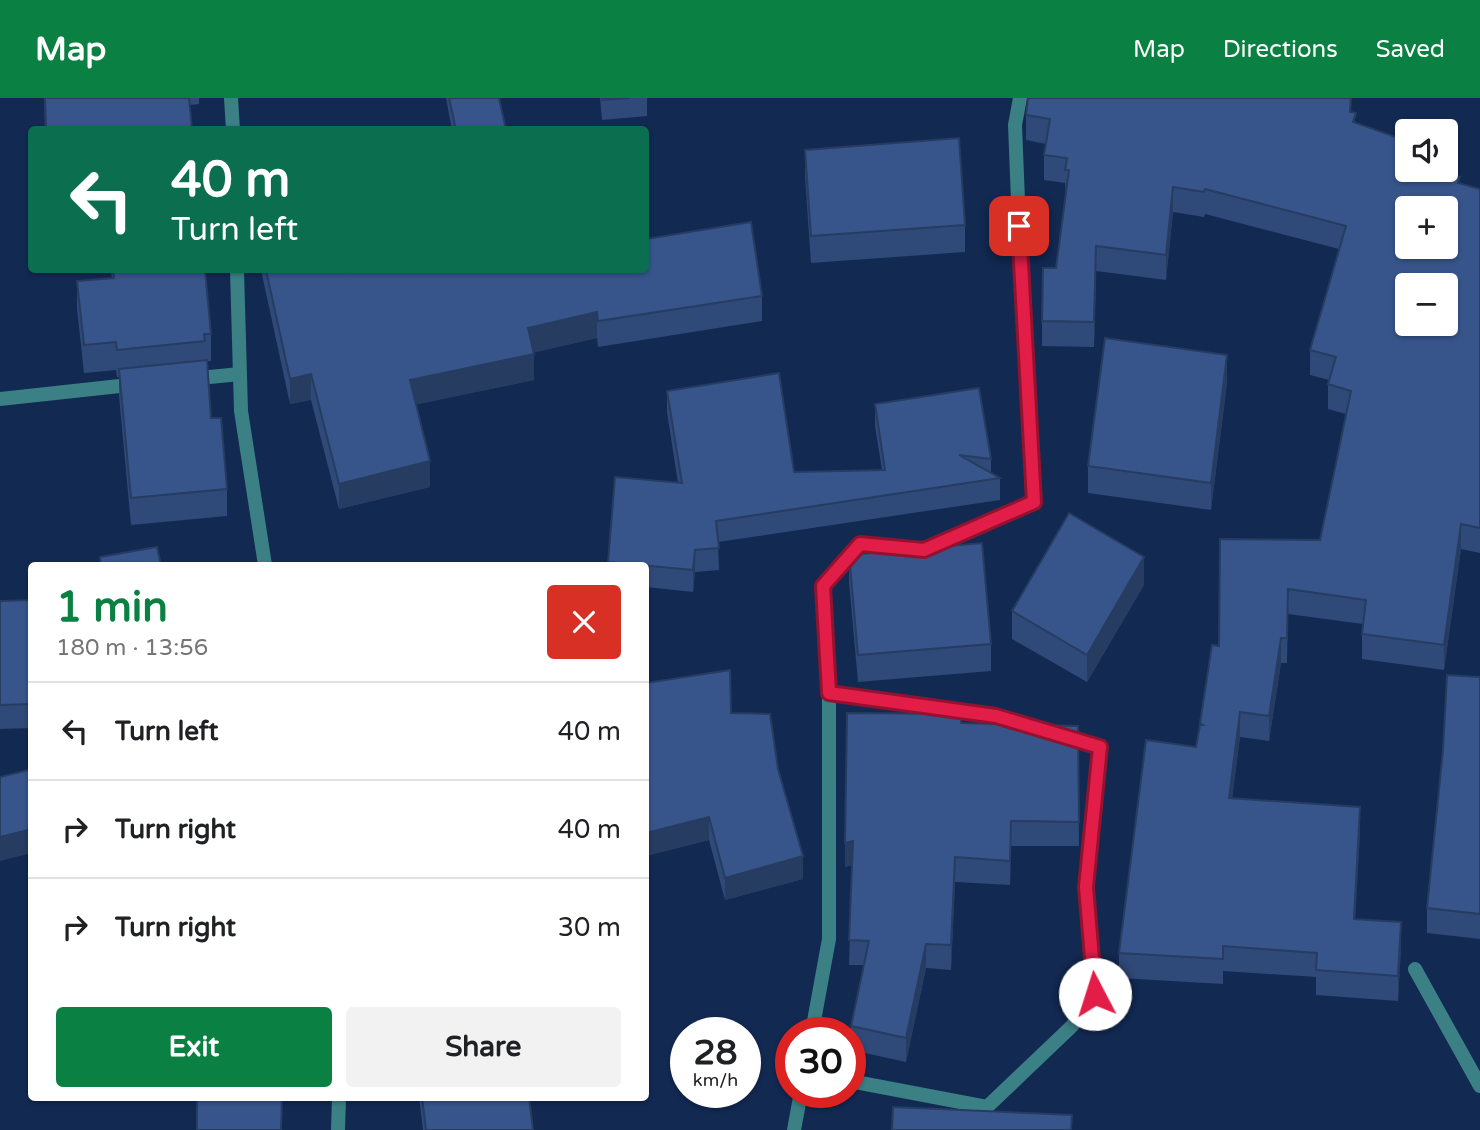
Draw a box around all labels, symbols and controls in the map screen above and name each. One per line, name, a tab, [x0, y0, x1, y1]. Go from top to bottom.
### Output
text: Map	[35, 30, 106, 69]
text: Map	[1133, 35, 1185, 64]
text: Directions	[1223, 35, 1338, 64]
text: Saved	[1376, 35, 1445, 64]
map controls	[1395, 119, 1458, 336]
button: sound	[1395, 119, 1458, 182]
text: 40 m	[171, 151, 290, 210]
icon: left	[56, 154, 147, 245]
pin	[989, 196, 1049, 256]
button: +	[1395, 196, 1458, 259]
icon: arrive	[1000, 207, 1038, 245]
text: Turn left	[171, 211, 298, 249]
button: −	[1395, 273, 1458, 336]
text: 1 min	[56, 582, 168, 633]
button: close	[547, 585, 621, 659]
text: 180 m · 13:56	[56, 634, 208, 662]
icon: left	[56, 712, 94, 750]
text: Turn left	[115, 716, 218, 747]
text: 40 m	[558, 716, 621, 747]
icon: right	[56, 810, 94, 848]
text: Turn right	[115, 814, 236, 845]
text: 40 m	[558, 814, 621, 845]
icon: right	[56, 908, 94, 946]
text: Turn right	[115, 912, 236, 943]
text: 30 m	[558, 912, 621, 943]
position arrow	[1058, 957, 1132, 1031]
button: Exit	[56, 1007, 332, 1087]
button: Share	[346, 1007, 621, 1087]
speed limit sign: 30	[775, 1017, 866, 1108]
text: 28	[694, 1032, 737, 1074]
text: km/h	[693, 1069, 738, 1091]

